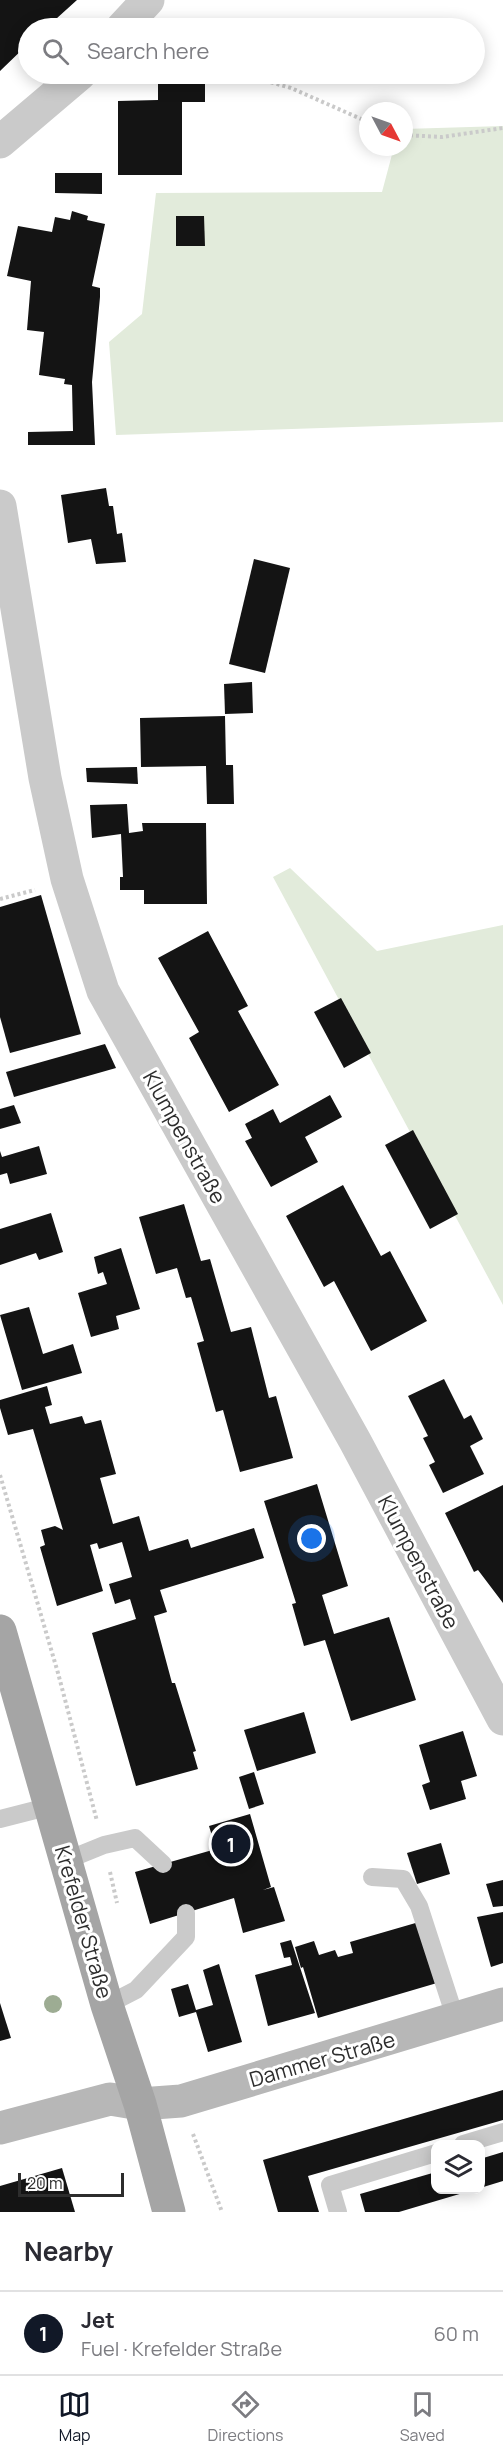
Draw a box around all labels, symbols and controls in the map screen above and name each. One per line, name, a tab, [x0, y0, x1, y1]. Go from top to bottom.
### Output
search box	[18, 18, 485, 84]
icon: search	[39, 35, 72, 68]
text: Search here	[87, 36, 209, 66]
north arrow	[359, 102, 413, 156]
street label: Klumpenstraße	[137, 1066, 233, 1208]
street label: Klumpenstraße	[372, 1490, 466, 1634]
your location	[297, 1524, 326, 1553]
pin: 1	[212, 1822, 250, 1866]
street label: Krefelder Straße	[49, 1842, 119, 2002]
street label: Dammer Straße	[246, 2025, 398, 2093]
map controls	[431, 2140, 485, 2194]
button: layers	[431, 2140, 485, 2194]
scale bar	[18, 2170, 124, 2198]
text: 20 m	[27, 2172, 63, 2194]
text: Nearby	[24, 2233, 113, 2269]
text: Jet	[81, 2305, 115, 2335]
text: 1	[39, 2320, 48, 2347]
text: 60 m	[433, 2320, 479, 2347]
text: Fuel · Krefelder Straße	[81, 2335, 282, 2362]
tab: Map	[58, 2388, 91, 2446]
tab: Directions	[208, 2388, 283, 2446]
tab: Saved	[400, 2388, 445, 2446]

